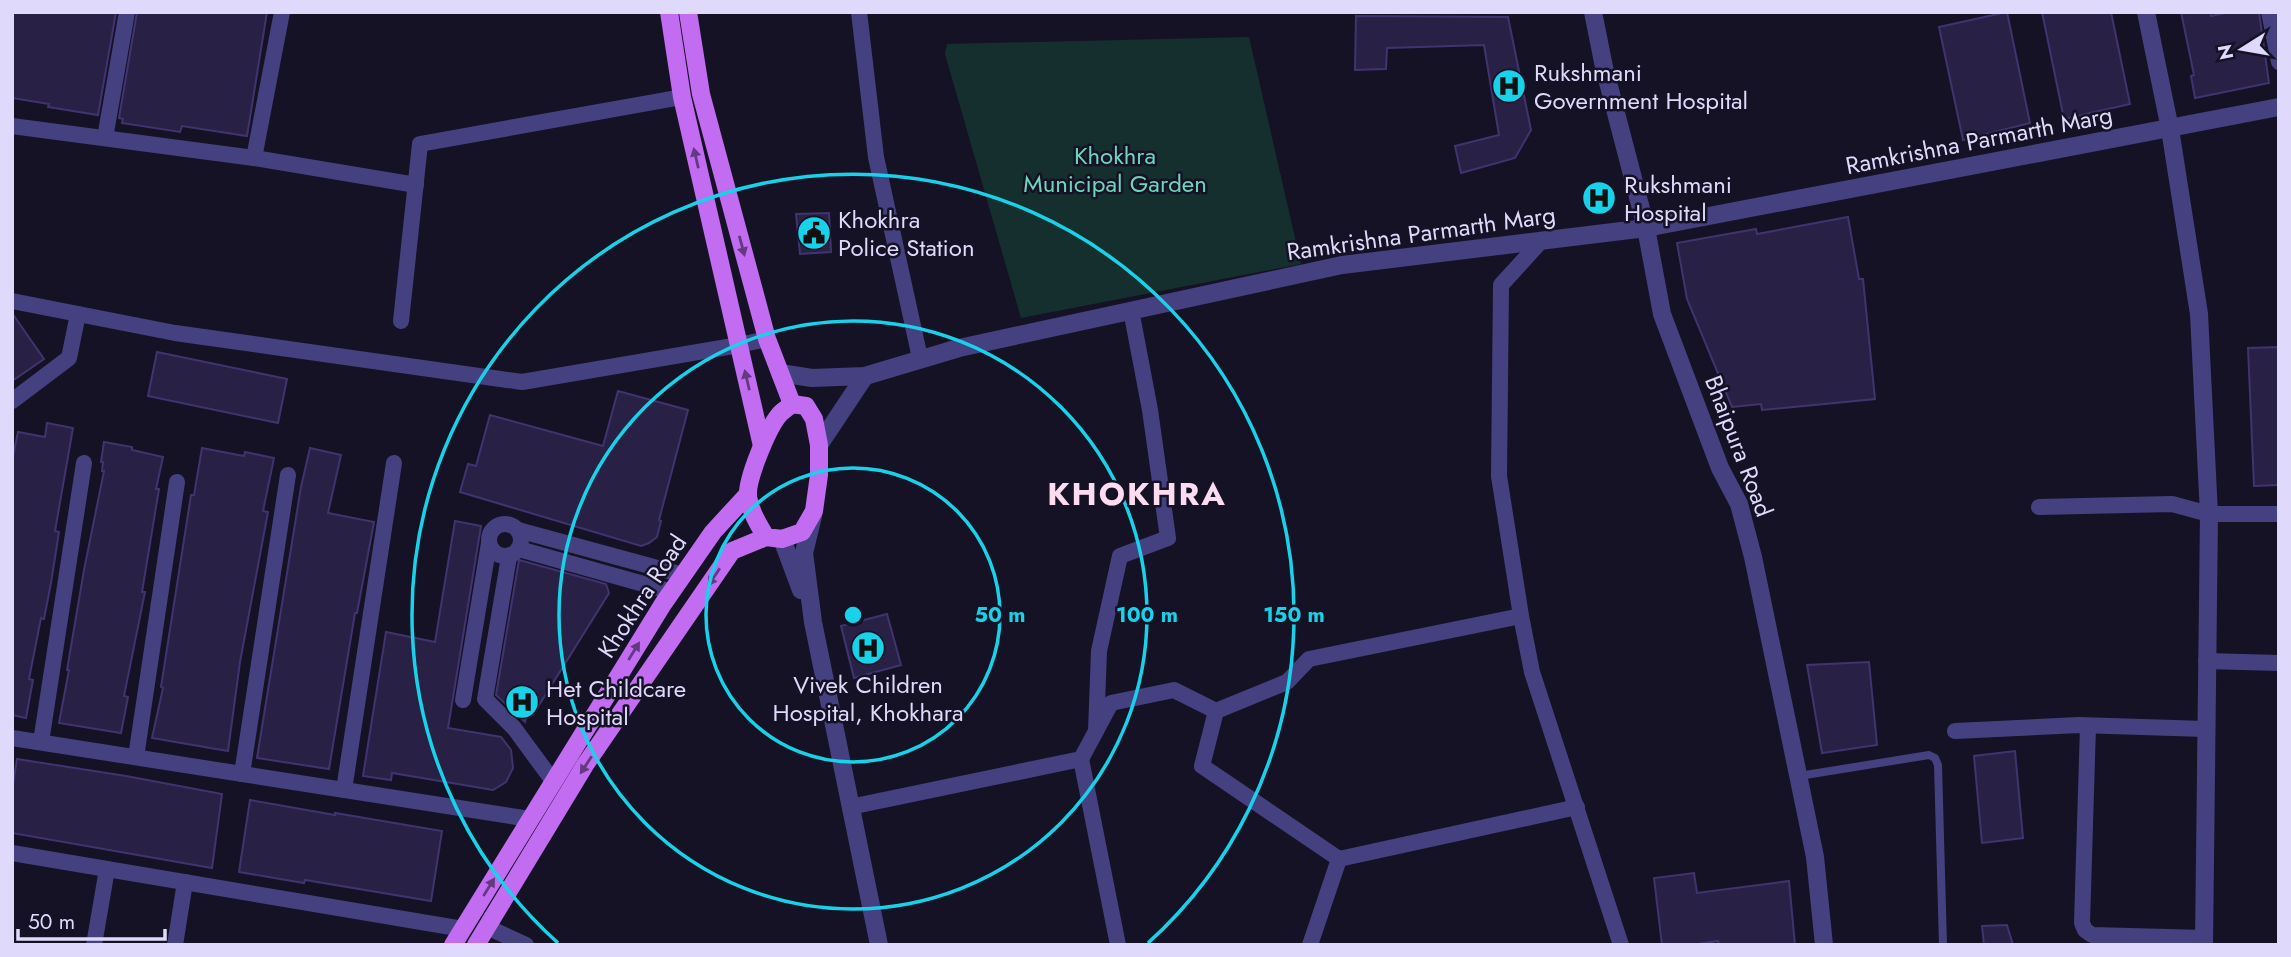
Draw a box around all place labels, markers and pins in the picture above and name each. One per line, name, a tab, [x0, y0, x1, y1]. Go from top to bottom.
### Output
place label: Rukshmani Government Hospital	[1534, 55, 1748, 118]
hospital icon: Rukshmani Government Hospital	[1490, 67, 1528, 105]
place label: Rukshmani Hospital	[1624, 167, 1732, 230]
hospital icon: Rukshmani Hospital	[1580, 179, 1618, 217]
place label: Khokhra Police Station	[838, 202, 975, 265]
public building icon: Khokhra Police Station	[795, 214, 833, 252]
centre of rings	[841, 603, 865, 627]
hospital icon: Vivek Children Hospital, Khokhara	[849, 629, 887, 667]
place label: Vivek Children Hospital, Khokhara	[772, 667, 964, 730]
place label: Het Childcare Hospital	[546, 671, 686, 734]
hospital icon: Het Childcare Hospital	[503, 683, 541, 721]

